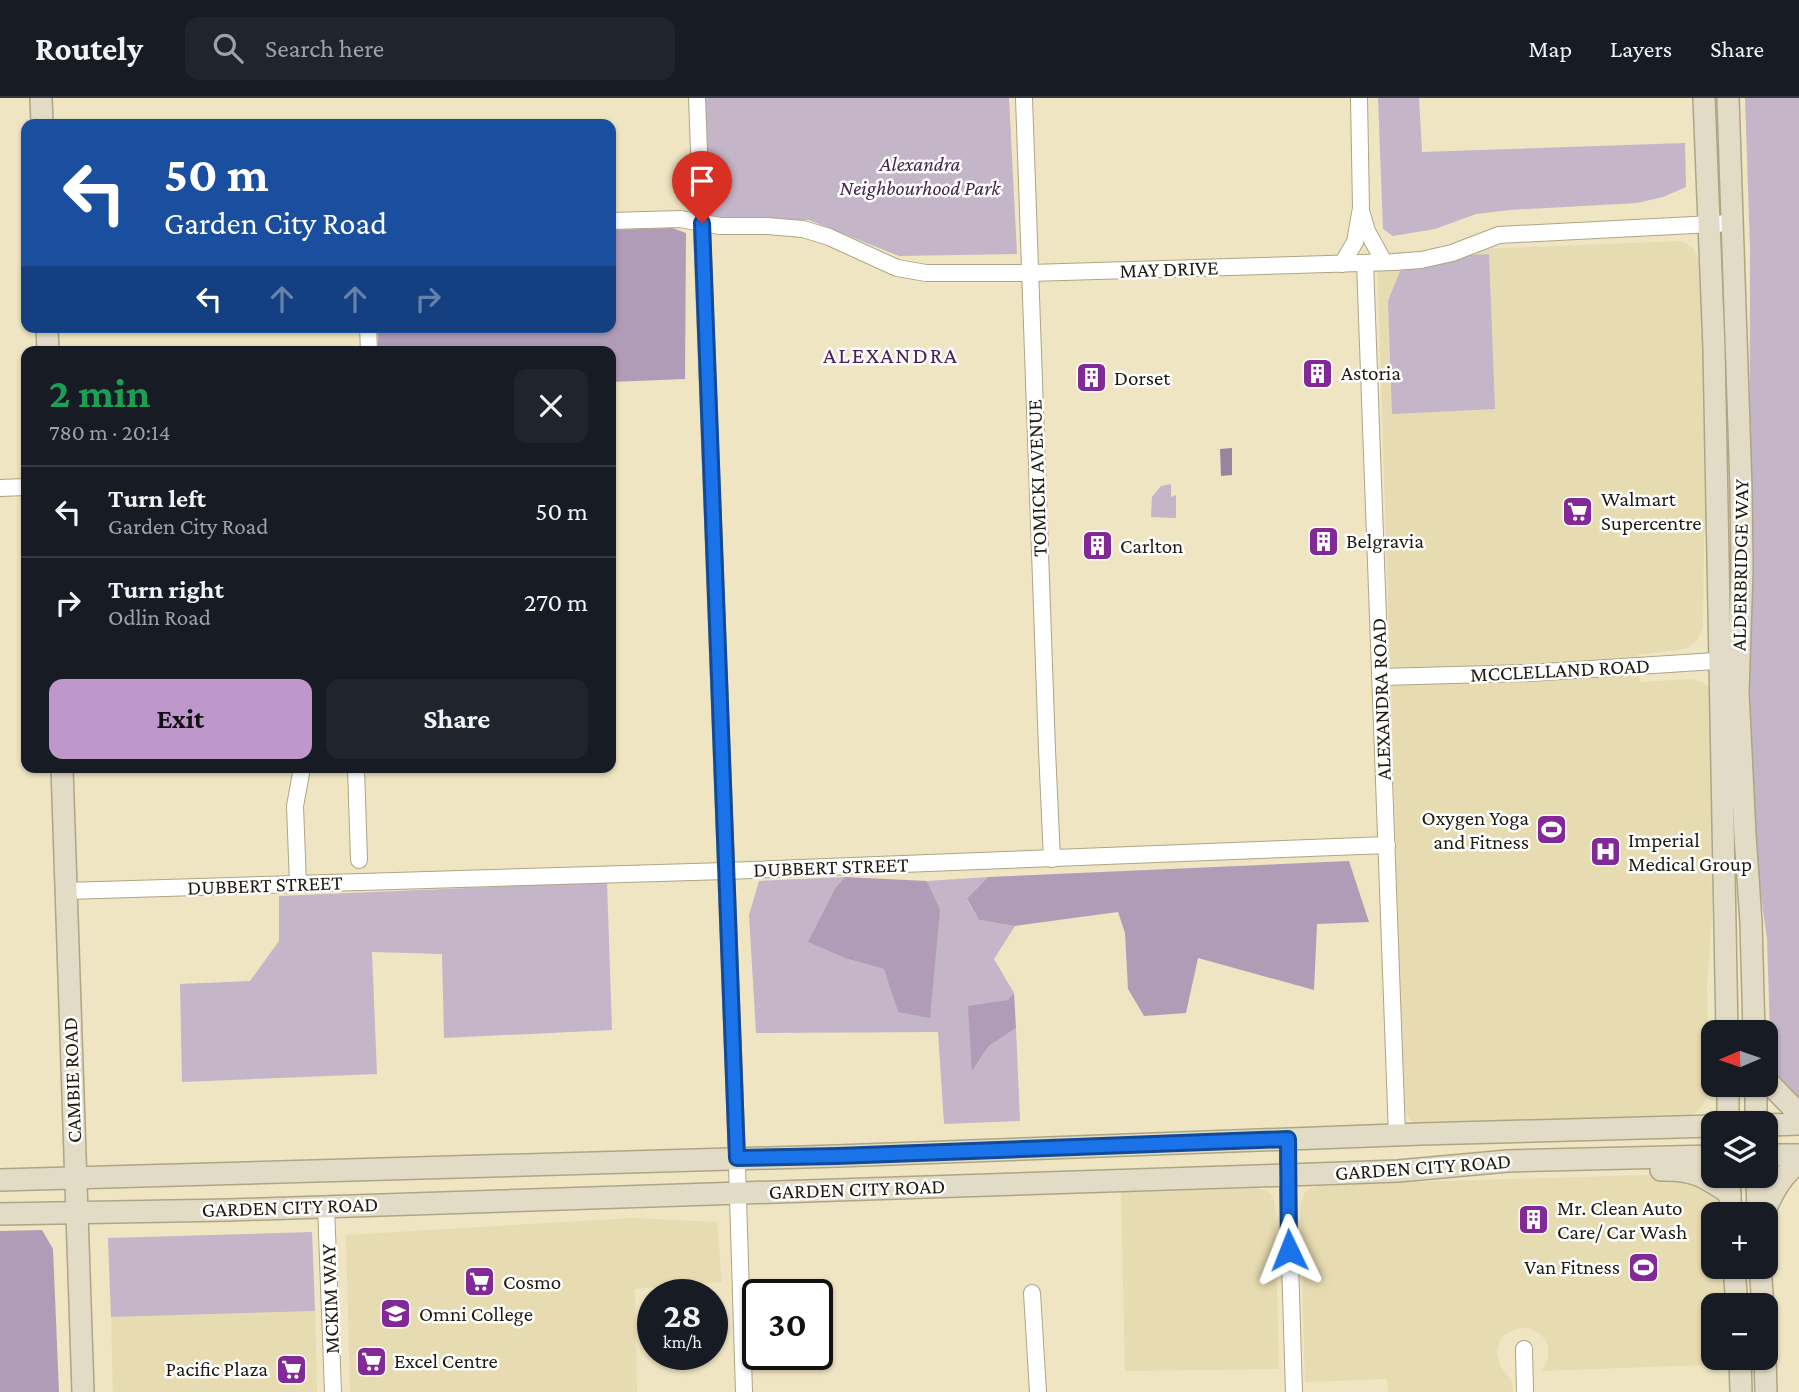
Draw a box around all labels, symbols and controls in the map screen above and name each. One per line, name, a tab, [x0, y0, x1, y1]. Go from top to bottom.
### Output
search box	[185, 17, 675, 80]
icon: search	[209, 29, 247, 67]
text: Routely	[35, 30, 143, 67]
text: Search here	[265, 34, 384, 63]
text: Map	[1528, 35, 1572, 62]
text: Layers	[1610, 35, 1672, 62]
text: Share	[1710, 35, 1764, 62]
icon: left	[49, 147, 140, 238]
text: 50 m	[164, 147, 269, 202]
pin	[672, 151, 732, 223]
park label: Alexandra Neighbourhood Park	[839, 152, 1001, 200]
icon: arrive	[683, 162, 721, 200]
text: Garden City Road	[164, 205, 387, 241]
street label: MAY DRIVE	[1119, 255, 1219, 283]
icon: left	[190, 280, 228, 318]
icon: ahead	[263, 280, 301, 318]
icon: ahead	[336, 280, 374, 318]
icon: right	[409, 280, 447, 318]
district label: ALEXANDRA	[823, 342, 959, 368]
building icon: Astoria	[1301, 356, 1335, 390]
building icon: Dorset	[1074, 361, 1108, 395]
place label: Astoria	[1341, 361, 1401, 385]
place label: Dorset	[1114, 366, 1171, 390]
text: 2 min	[49, 369, 150, 416]
button: close	[514, 369, 588, 443]
street label: TOMICKI AVENUE	[1022, 399, 1052, 557]
text: 780 m · 20:14	[49, 419, 170, 445]
street label: ALDERBRIDGE WAY	[1726, 478, 1754, 651]
text: Turn left	[108, 484, 206, 513]
place label: Walmart Supercentre	[1601, 487, 1702, 535]
icon: left	[49, 493, 87, 531]
supermarket icon: Walmart Supercentre	[1561, 494, 1595, 528]
text: 50 m	[535, 497, 588, 526]
text: Garden City Road	[108, 513, 268, 539]
building icon: Belgravia	[1306, 524, 1340, 558]
building icon: Carlton	[1080, 529, 1114, 563]
place label: Belgravia	[1346, 529, 1424, 553]
place label: Carlton	[1120, 534, 1183, 558]
text: Turn right	[108, 575, 224, 604]
icon: right	[49, 584, 87, 622]
text: 270 m	[524, 588, 588, 617]
text: Odlin Road	[108, 604, 211, 630]
street label: ALEXANDRA ROAD	[1366, 617, 1396, 781]
street label: MCCLELLAND ROAD	[1470, 653, 1650, 687]
button: Exit	[49, 679, 312, 759]
button: Share	[326, 679, 588, 759]
place label: Oxygen Yoga and Fitness	[1421, 806, 1529, 854]
sports icon: Oxygen Yoga and Fitness	[1535, 813, 1569, 847]
place label: Imperial Medical Group	[1628, 828, 1752, 876]
hospital icon: Imperial Medical Group	[1588, 835, 1622, 869]
street label: DUBBERT STREET	[753, 852, 910, 882]
street label: DUBBERT STREET	[187, 870, 344, 900]
street label: CAMBIE ROAD	[58, 1017, 86, 1143]
north arrow	[1701, 1020, 1778, 1097]
map controls	[1701, 1020, 1778, 1370]
button: layers	[1701, 1111, 1778, 1188]
street label: GARDEN CITY ROAD	[1334, 1149, 1512, 1185]
street label: GARDEN CITY ROAD	[768, 1174, 946, 1204]
street label: GARDEN CITY ROAD	[201, 1192, 379, 1222]
place label: Mr. Clean Auto Care/ Car Wash	[1557, 1196, 1687, 1244]
button: +	[1701, 1202, 1778, 1279]
building icon: Mr. Clean Auto Care/ Car Wash	[1517, 1203, 1551, 1237]
position arrow	[1252, 1213, 1326, 1287]
street label: MCKIM WAY	[316, 1243, 344, 1355]
sports icon: Van Fitness	[1626, 1250, 1660, 1284]
place label: Van Fitness	[1524, 1255, 1620, 1279]
supermarket icon: Cosmo	[463, 1265, 497, 1299]
place label: Cosmo	[503, 1270, 561, 1294]
speed limit sign: 30	[742, 1279, 833, 1370]
button: −	[1701, 1293, 1778, 1370]
text: 28	[663, 1296, 702, 1335]
school or university icon: Omni College	[379, 1297, 413, 1331]
place label: Omni College	[419, 1302, 533, 1326]
text: km/h	[663, 1332, 702, 1352]
supermarket icon: Excel Centre	[354, 1344, 388, 1378]
place label: Excel Centre	[394, 1349, 498, 1373]
supermarket icon: Pacific Plaza	[274, 1352, 308, 1386]
place label: Pacific Plaza	[166, 1357, 268, 1381]

